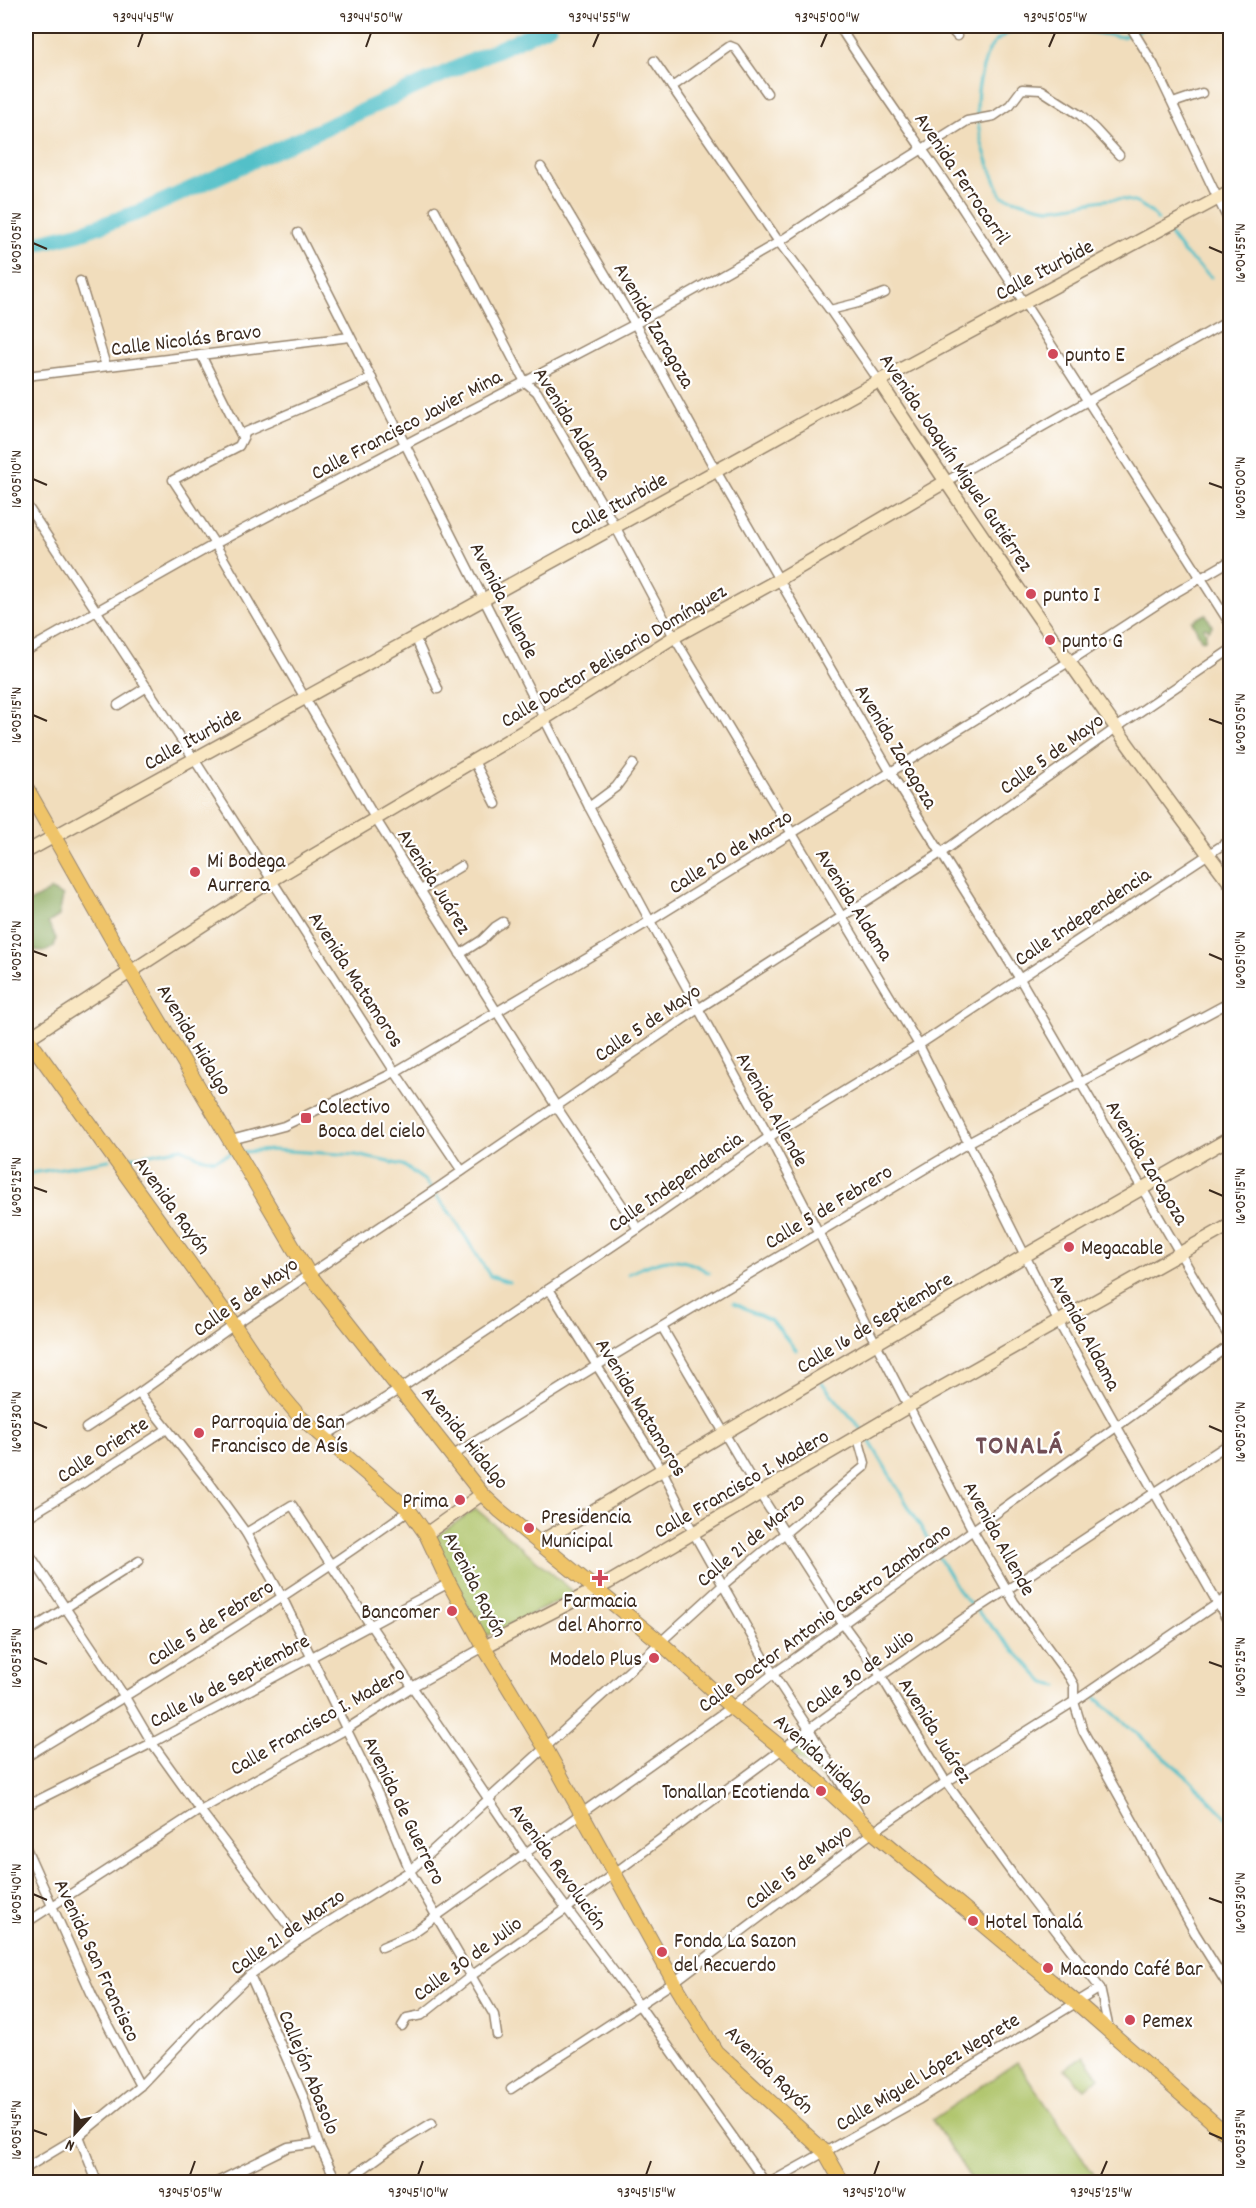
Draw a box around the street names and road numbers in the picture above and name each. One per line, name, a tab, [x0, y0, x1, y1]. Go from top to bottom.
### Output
street label: Avenida Ferrocarril	[905, 108, 1016, 252]
street label: Calle Iturbide	[991, 233, 1100, 310]
street label: Avenida Zaragoza	[604, 258, 701, 396]
street label: Calle Nicolás Bravo	[110, 318, 263, 366]
street label: Avenida Joaquín Miguel Gutiérrez	[870, 348, 1039, 579]
street label: Avenida Aldama	[524, 362, 618, 488]
street label: Calle Francisco Javier Mina	[307, 363, 509, 490]
street label: Calle Iturbide	[565, 466, 674, 545]
street label: Avenida Allende	[460, 538, 545, 665]
street label: Calle Doctor Belisario Domínguez	[496, 578, 733, 737]
street label: Avenida Zaragoza	[845, 680, 944, 817]
street label: Calle Iturbide	[139, 701, 248, 780]
street label: Calle 5 de Mayo	[994, 707, 1111, 804]
street label: Calle 20 de Marzo	[664, 803, 799, 904]
street label: Avenida Juárez	[388, 824, 477, 941]
street label: Avenida Aldama	[806, 843, 900, 969]
street label: Calle Independencia	[1009, 861, 1159, 975]
street label: Avenida Matamoros	[299, 907, 410, 1055]
street label: Calle 5 de Mayo	[589, 978, 708, 1071]
street label: Avenida Hidalgo	[147, 979, 238, 1102]
street label: Avenida Allende	[726, 1048, 814, 1173]
street label: Avenida Zaragoza	[1096, 1096, 1195, 1233]
street label: Calle Independencia	[603, 1125, 751, 1241]
street label: Avenida Rayón	[125, 1151, 217, 1262]
street label: Calle 5 de Febrero	[760, 1158, 899, 1259]
street label: Calle 5 de Mayo	[188, 1251, 306, 1346]
street label: Calle 16 de Septiembre	[792, 1266, 959, 1383]
street label: Avenida Aldama	[1040, 1270, 1127, 1398]
street label: Avenida Matamoros	[586, 1334, 693, 1484]
street label: Avenida Hidalgo	[413, 1381, 515, 1497]
street label: Calle Oriente	[52, 1411, 155, 1492]
street label: Calle Francisco I. Madero	[649, 1423, 836, 1548]
street label: Avenida Allende	[953, 1477, 1041, 1602]
street label: Calle 21 de Marzo	[691, 1487, 813, 1596]
street label: Calle Doctor Antonio Castro Zambrano	[693, 1517, 959, 1722]
street label: Avenida Rayón	[434, 1527, 513, 1643]
street label: Calle 5 de Febrero	[142, 1574, 281, 1676]
street label: Calle 30 de Julio	[800, 1623, 922, 1723]
street label: Calle 16 de Septiembre	[145, 1628, 316, 1738]
street label: Calle Francisco I. Madero	[225, 1660, 412, 1785]
street label: Avenida Juárez	[889, 1673, 978, 1790]
street label: Avenida Hidalgo	[765, 1708, 879, 1814]
street label: Avenida de Guerrero	[353, 1732, 451, 1891]
street label: Avenida Revolución	[500, 1798, 613, 1937]
street label: Calle 15 de Mayo	[740, 1818, 860, 1919]
street label: Avenida San Francisco	[44, 1875, 146, 2048]
street label: Calle 21 de Marzo	[225, 1883, 352, 1984]
street label: Calle 30 de Julio	[408, 1910, 530, 2010]
street label: Callejón Abasolo	[269, 2006, 346, 2140]
street label: Calle Miguel López Negrete	[831, 2007, 1026, 2141]
street label: Avenida Rayón	[717, 2020, 819, 2122]

